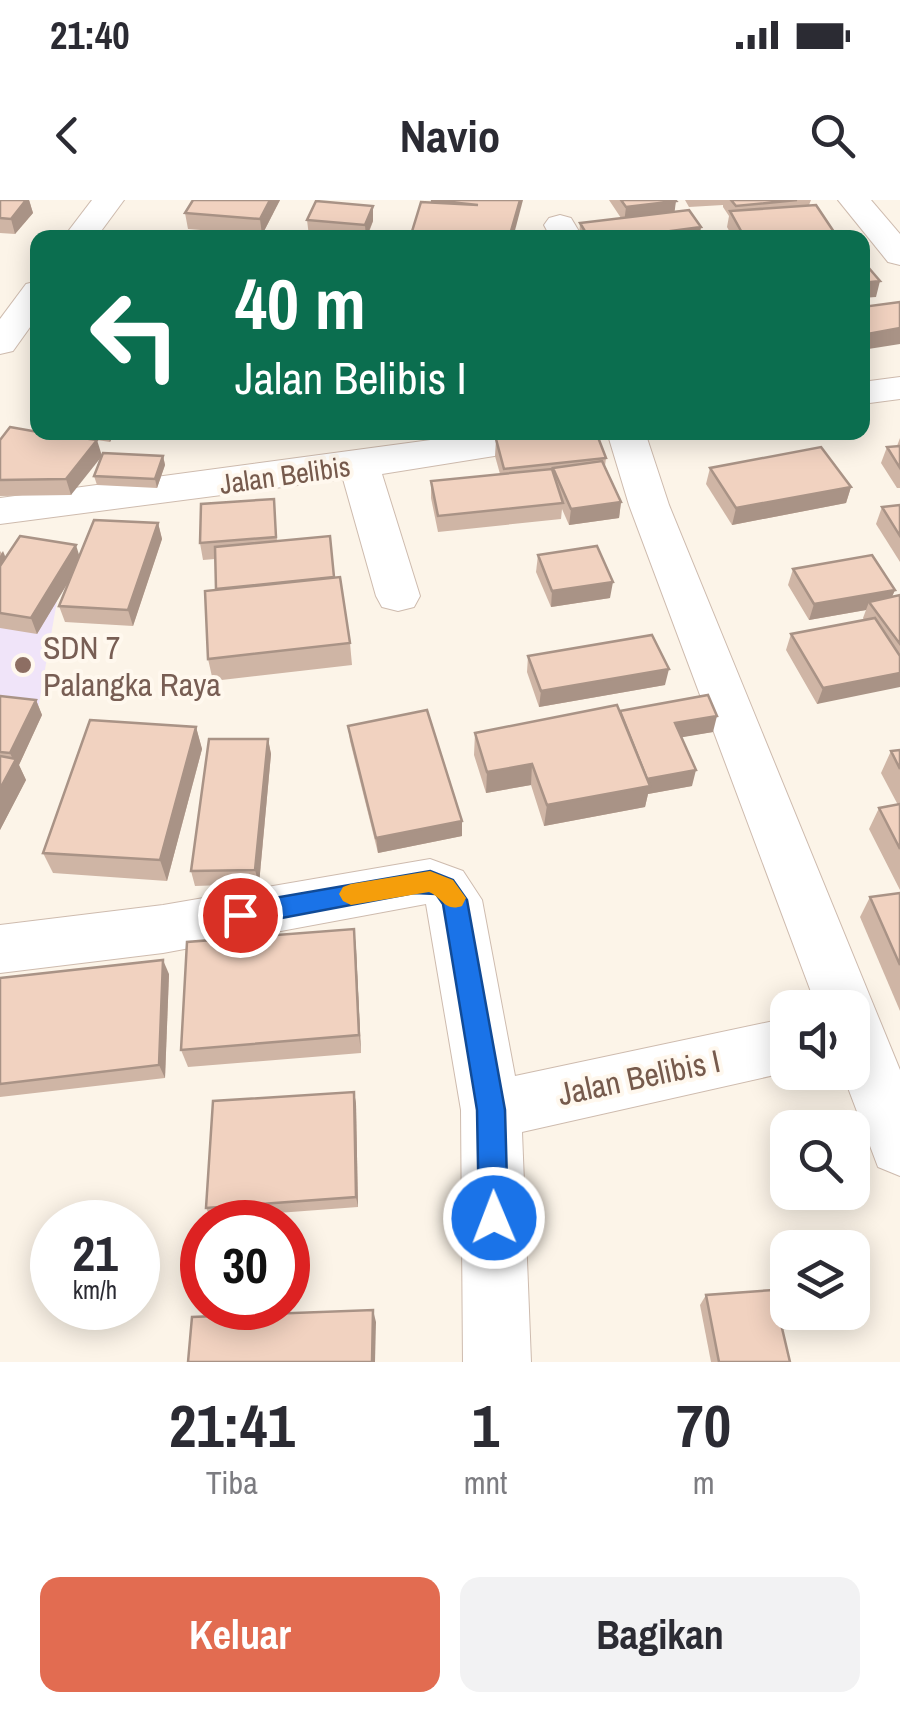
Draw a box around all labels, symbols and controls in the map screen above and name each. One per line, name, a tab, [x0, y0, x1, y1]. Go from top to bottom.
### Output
text: 21:40	[50, 10, 130, 61]
text: Navio	[400, 105, 500, 166]
icon: back	[40, 108, 95, 163]
icon: search	[805, 108, 860, 163]
text: 40 m	[235, 257, 366, 351]
icon: left	[70, 270, 200, 400]
text: Jalan Belibis I	[235, 347, 467, 408]
street label: Jalan Belibis	[217, 447, 353, 503]
place label: SDN 7 Palangka Raya	[43, 626, 221, 706]
marker: SDN 7 Palangka Raya	[12, 654, 34, 676]
pin	[198, 873, 283, 958]
icon: arrive	[213, 888, 268, 943]
map controls	[770, 990, 870, 1330]
button: sound	[770, 990, 870, 1090]
street label: Jalan Belibis I	[554, 1039, 724, 1115]
button: search	[770, 1110, 870, 1210]
position arrow	[442, 1166, 546, 1270]
speed limit sign: 30	[180, 1200, 310, 1330]
text: 21	[72, 1219, 118, 1287]
button: layers	[770, 1230, 870, 1330]
text: km/h	[73, 1273, 117, 1307]
text: 21:41	[169, 1385, 295, 1466]
text: 1	[472, 1385, 499, 1466]
text: 70	[676, 1385, 731, 1466]
text: Tiba	[206, 1461, 258, 1504]
text: mnt	[464, 1461, 507, 1504]
text: m	[693, 1461, 715, 1504]
button: Keluar	[40, 1577, 440, 1692]
button: Bagikan	[460, 1577, 860, 1692]

